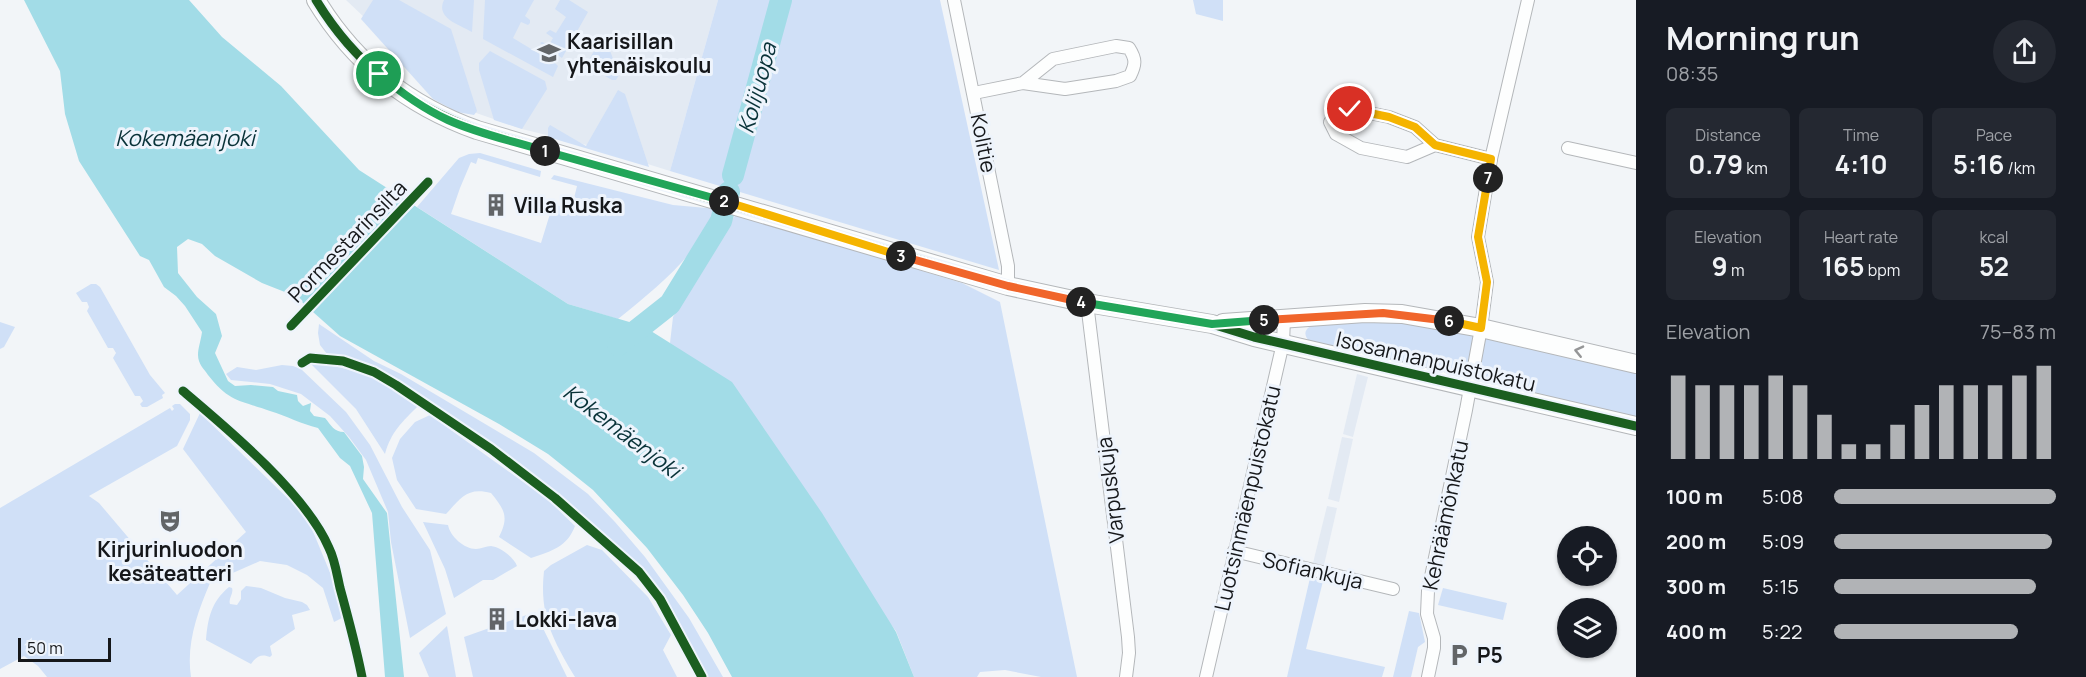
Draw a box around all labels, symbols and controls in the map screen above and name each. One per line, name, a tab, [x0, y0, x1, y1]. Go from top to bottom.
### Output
text: Morning run	[1666, 15, 1860, 60]
button: share	[1993, 20, 2056, 83]
place label: Kaarisillan yhtenäiskoulu	[567, 27, 711, 79]
water label: Kolijuopa	[731, 38, 784, 136]
school or university icon: Kaarisillan yhtenäiskoulu	[536, 40, 562, 66]
pin	[353, 48, 404, 99]
icon: arrive	[362, 57, 395, 90]
text: 08:35	[1666, 60, 1718, 87]
pin	[1324, 83, 1375, 134]
icon: check	[1333, 92, 1366, 125]
street label: Kolitie	[965, 111, 1003, 175]
water label: Kokemäenjoki	[115, 123, 258, 153]
text: Distance	[1695, 124, 1761, 146]
text: Time	[1843, 124, 1879, 146]
text: Pace	[1976, 124, 2012, 146]
pin: 1	[530, 136, 560, 166]
text: 1	[541, 140, 549, 162]
text: 0.79	[1688, 146, 1743, 182]
text: 4:10	[1834, 146, 1888, 182]
text: 5:16	[1953, 146, 2004, 182]
text: km	[1743, 157, 1768, 179]
text: /km	[2004, 157, 2035, 179]
pin: 7	[1473, 163, 1503, 193]
text: 7	[1484, 167, 1492, 189]
street label: Pormestarinsilta	[282, 174, 412, 308]
pin: 2	[709, 186, 739, 216]
text: 2	[719, 190, 729, 212]
place label: Villa Ruska	[514, 191, 623, 219]
building icon: Villa Ruska	[483, 192, 509, 218]
text: Elevation	[1694, 226, 1762, 248]
text: Heart rate	[1824, 226, 1898, 248]
text: kcal	[1979, 226, 2009, 248]
pin: 3	[886, 241, 916, 271]
text: 3	[896, 245, 906, 267]
text: 9	[1712, 248, 1728, 284]
text: 165	[1822, 248, 1865, 284]
text: 52	[1979, 248, 2009, 284]
text: m	[1728, 259, 1744, 281]
text: bpm	[1865, 259, 1900, 281]
pin: 4	[1066, 287, 1096, 317]
text: 4	[1076, 291, 1086, 313]
pin: 5	[1249, 305, 1279, 335]
pin: 6	[1434, 306, 1464, 336]
text: 5	[1259, 309, 1269, 331]
text: 6	[1444, 310, 1454, 332]
text: Elevation	[1666, 318, 1750, 345]
text: 75–83 m	[1980, 318, 2056, 345]
street label: Isosannanpuistokatu	[1333, 324, 1539, 398]
one-way arrow	[1574, 345, 1584, 358]
water label: Kokemäenjoki	[557, 377, 689, 487]
street label: Luotsinmäenpuistokatu	[1207, 383, 1287, 613]
street label: Varpuskuja	[1090, 435, 1130, 545]
street label: Kehräämönkatu	[1415, 438, 1475, 592]
text: 100 m	[1666, 483, 1723, 510]
text: 5:08	[1762, 483, 1803, 510]
theatre icon: Kirjurinluodon kesäteatteri	[157, 508, 183, 534]
map controls	[1557, 526, 1617, 658]
button: locate	[1557, 526, 1617, 586]
text: 200 m	[1666, 528, 1726, 555]
text: 5:09	[1762, 528, 1804, 555]
place label: Kirjurinluodon kesäteatteri	[97, 535, 243, 587]
street label: Sofiankuja	[1260, 545, 1366, 595]
text: 300 m	[1666, 573, 1726, 600]
text: 5:15	[1762, 573, 1799, 600]
button: layers	[1557, 598, 1617, 658]
place label: Lokki-lava	[515, 605, 617, 633]
building icon: Lokki-lava	[484, 606, 510, 632]
text: 400 m	[1666, 618, 1726, 645]
text: 5:22	[1762, 618, 1802, 645]
scale bar	[18, 635, 111, 662]
text: 50 m	[27, 637, 63, 659]
place label: P5	[1477, 641, 1503, 669]
parking icon: P5	[1446, 642, 1472, 668]

